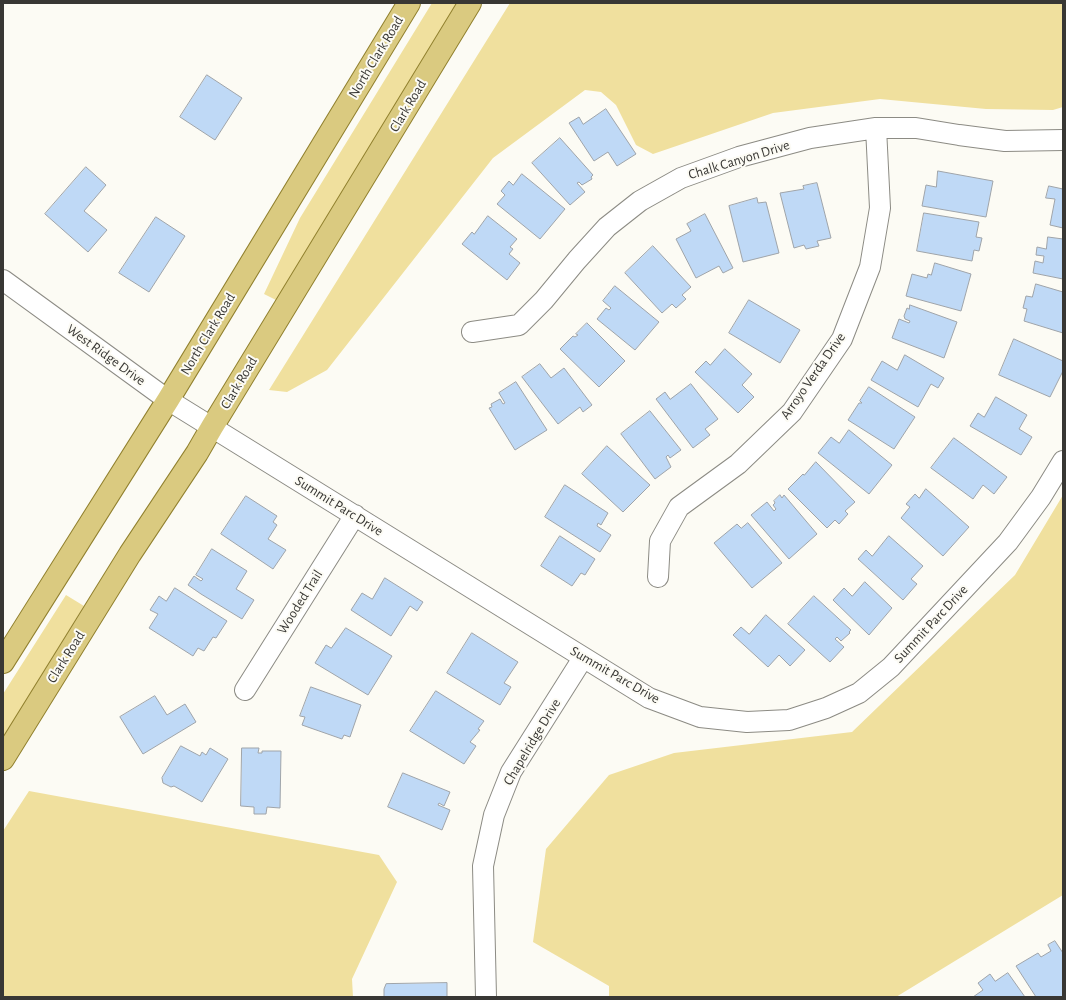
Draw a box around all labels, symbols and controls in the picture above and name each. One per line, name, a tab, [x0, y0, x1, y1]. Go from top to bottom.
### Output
street label: North Clark Road	[345, 13, 407, 101]
street label: Clark Road	[386, 77, 430, 135]
street label: Chalk Canyon Drive	[686, 137, 792, 183]
street label: North Clark Road	[177, 290, 239, 378]
street label: West Ridge Drive	[63, 321, 149, 389]
street label: Arroyo Verda Drive	[777, 329, 849, 423]
street label: Clark Road	[217, 354, 261, 412]
street label: Summit Parc Drive	[292, 472, 386, 540]
street label: Wooded Trail	[274, 567, 326, 637]
street label: Summit Parc Drive	[891, 581, 971, 667]
street label: Clark Road	[43, 628, 89, 686]
street label: Summit Parc Drive	[567, 643, 663, 707]
street label: Chapelridge Drive	[500, 696, 564, 788]

